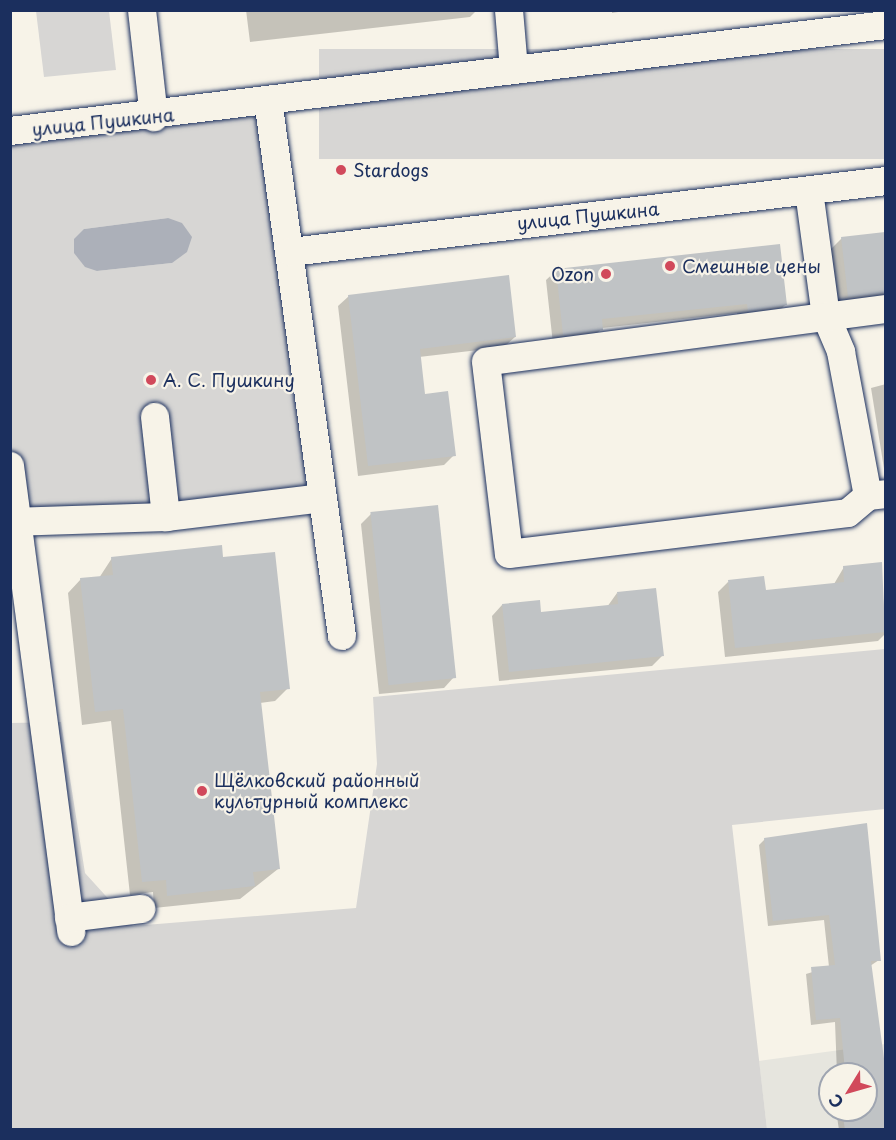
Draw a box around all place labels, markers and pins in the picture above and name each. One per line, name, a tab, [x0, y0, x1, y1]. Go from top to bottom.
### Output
place label: Stardogs	[353, 159, 429, 181]
marker: Stardogs	[334, 163, 348, 177]
place label: Смешные цены	[682, 255, 821, 277]
marker: Смешные цены	[663, 259, 677, 273]
place label: Ozon	[551, 263, 594, 285]
marker: Ozon	[599, 267, 613, 281]
place label: А. С. Пушкину	[163, 369, 295, 391]
marker: А. С. Пушкину	[144, 373, 158, 387]
place label: Щёлковский районный культурный комплекс	[214, 770, 420, 812]
marker: Щёлковский районный культурный комплекс	[195, 784, 209, 798]

